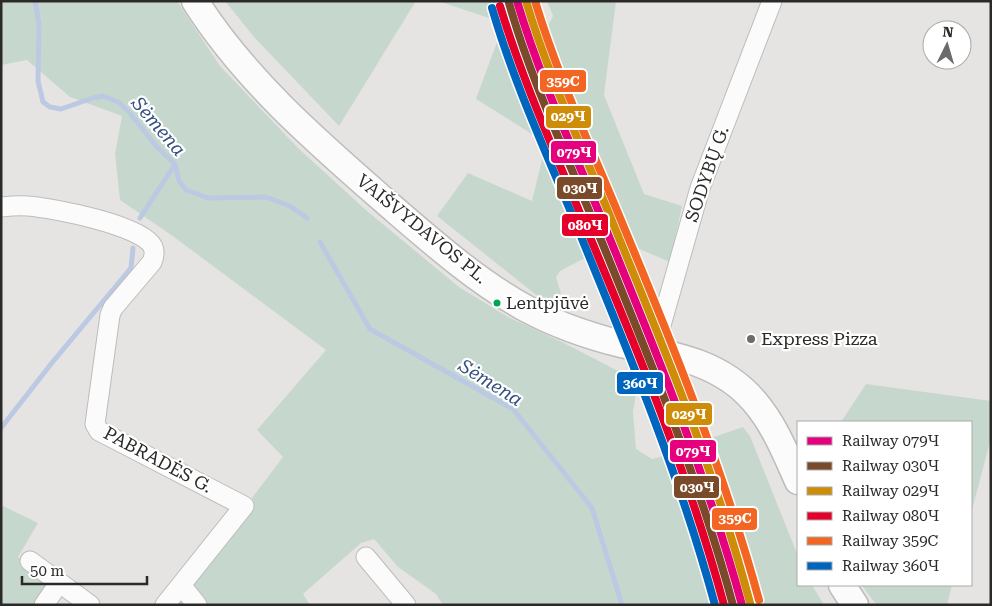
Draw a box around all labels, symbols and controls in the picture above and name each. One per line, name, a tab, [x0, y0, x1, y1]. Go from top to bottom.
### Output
north arrow	[922, 20, 972, 70]
text: N	[942, 24, 954, 41]
line badge: 359С	[539, 69, 587, 93]
text: 359С	[546, 73, 580, 89]
water label: Sėmena	[126, 91, 191, 161]
line badge: 029Ч	[545, 105, 592, 129]
text: 029Ч	[551, 108, 585, 124]
street label: SODYBŲ G.	[680, 123, 733, 224]
line badge: 079Ч	[550, 140, 597, 164]
text: 079Ч	[557, 144, 591, 160]
street label: VAIŠVYDAVOS PL.	[353, 170, 492, 288]
line badge: 030Ч	[556, 176, 603, 200]
text: 030Ч	[563, 180, 597, 196]
line badge: 080Ч	[561, 213, 609, 237]
text: 080Ч	[568, 217, 602, 233]
place label: Lentpjūvė	[506, 293, 589, 313]
marker: Lentpjūvė	[492, 298, 502, 308]
place label: Express Pizza	[761, 328, 878, 349]
marker: Express Pizza	[745, 333, 757, 345]
water label: Sėmena	[454, 353, 527, 411]
line badge: 360Ч	[616, 371, 664, 395]
text: 360Ч	[623, 375, 657, 391]
line badge: 029Ч	[665, 402, 713, 426]
text: 029Ч	[672, 406, 706, 422]
legend	[797, 421, 972, 586]
street label: PABRADĖS G.	[100, 422, 216, 497]
text: Railway 079Ч	[842, 432, 940, 450]
line badge: 079Ч	[669, 439, 717, 463]
text: 079Ч	[676, 443, 710, 459]
text: Railway 030Ч	[842, 457, 940, 475]
line badge: 030Ч	[673, 475, 720, 499]
text: 030Ч	[680, 479, 714, 495]
text: Railway 029Ч	[842, 482, 940, 500]
line badge: 359С	[711, 507, 758, 531]
text: Railway 080Ч	[842, 507, 940, 525]
text: 359С	[718, 510, 752, 526]
text: Railway 359С	[842, 532, 939, 550]
scale bar	[22, 554, 148, 586]
text: Railway 360Ч	[842, 557, 940, 575]
text: 50 m	[30, 562, 65, 580]

